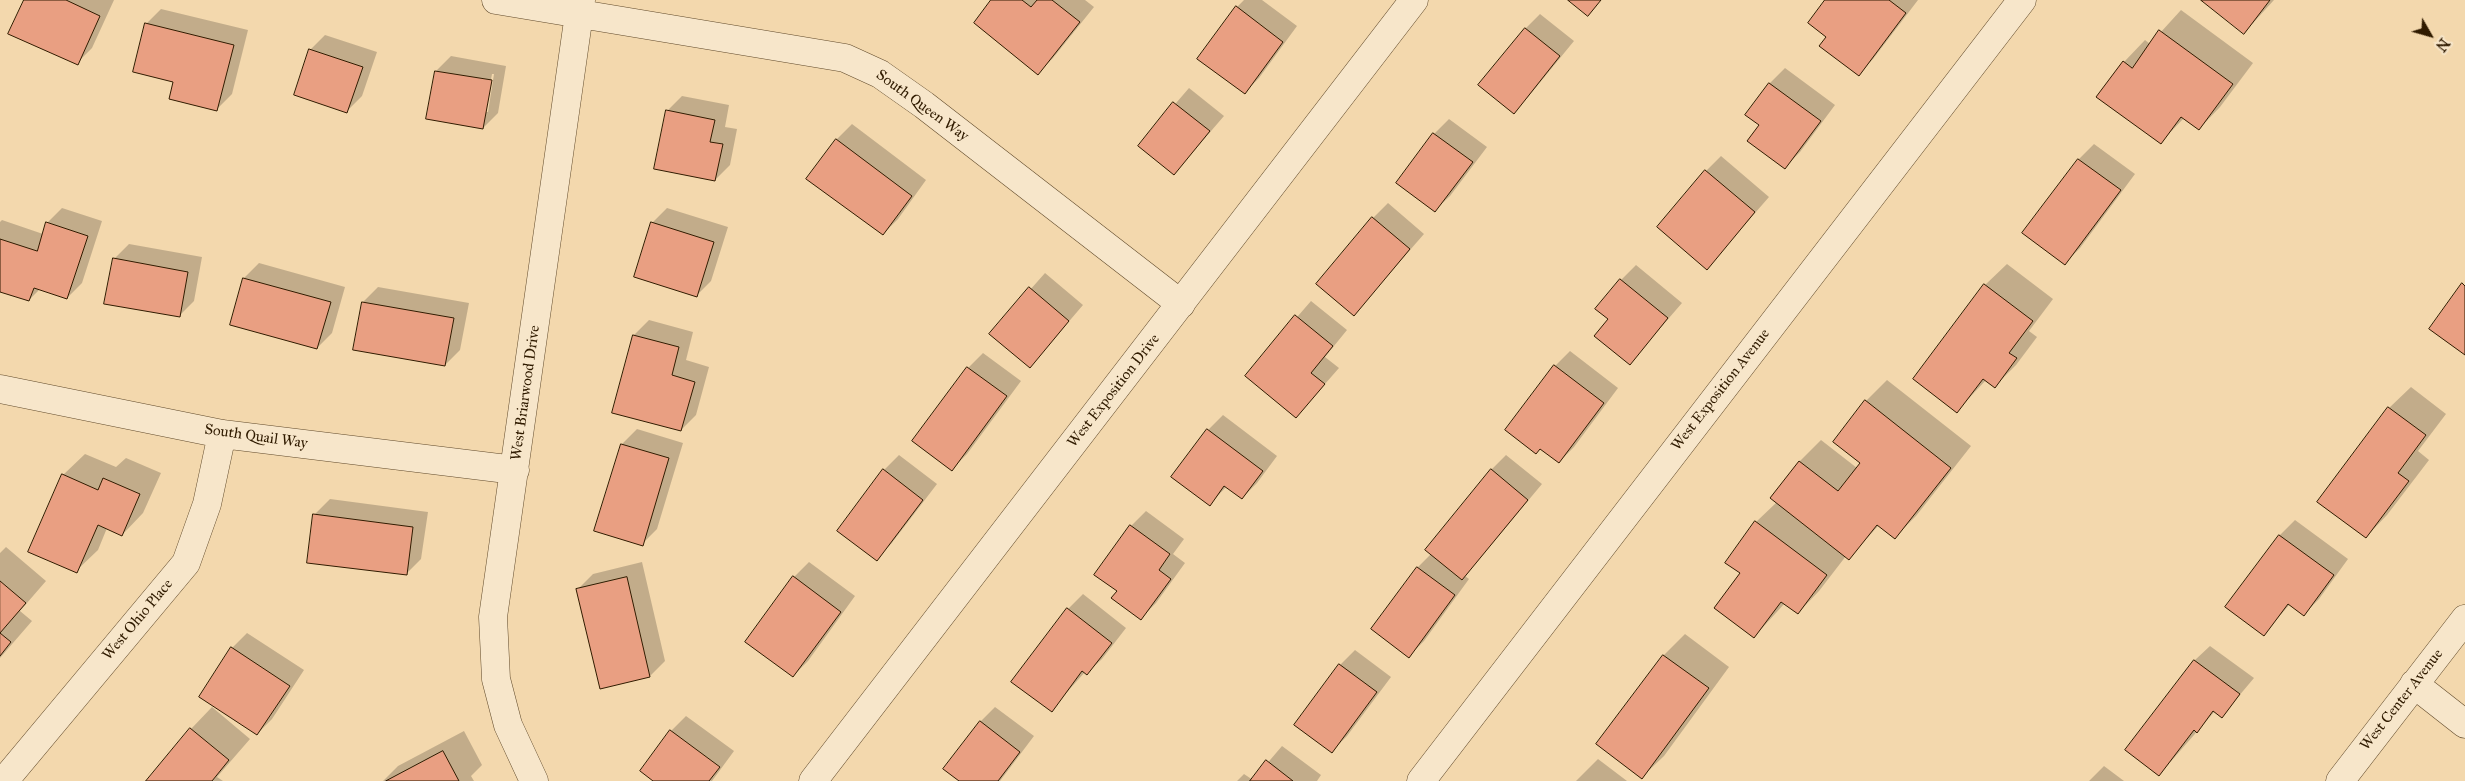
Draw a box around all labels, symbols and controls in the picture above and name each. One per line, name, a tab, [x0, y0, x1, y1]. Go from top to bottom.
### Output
north arrow	[2405, 10, 2455, 60]
text: N	[2432, 35, 2453, 54]
street label: South Queen Way	[872, 66, 972, 146]
street label: West Briarwood Drive	[508, 324, 544, 462]
street label: West Exposition Avenue	[1668, 326, 1774, 454]
street label: West Exposition Drive	[1064, 331, 1164, 451]
street label: South Quail Way	[203, 421, 309, 453]
street label: West Ohio Place	[99, 576, 177, 664]
street label: West Center Avenue	[2357, 646, 2447, 754]

